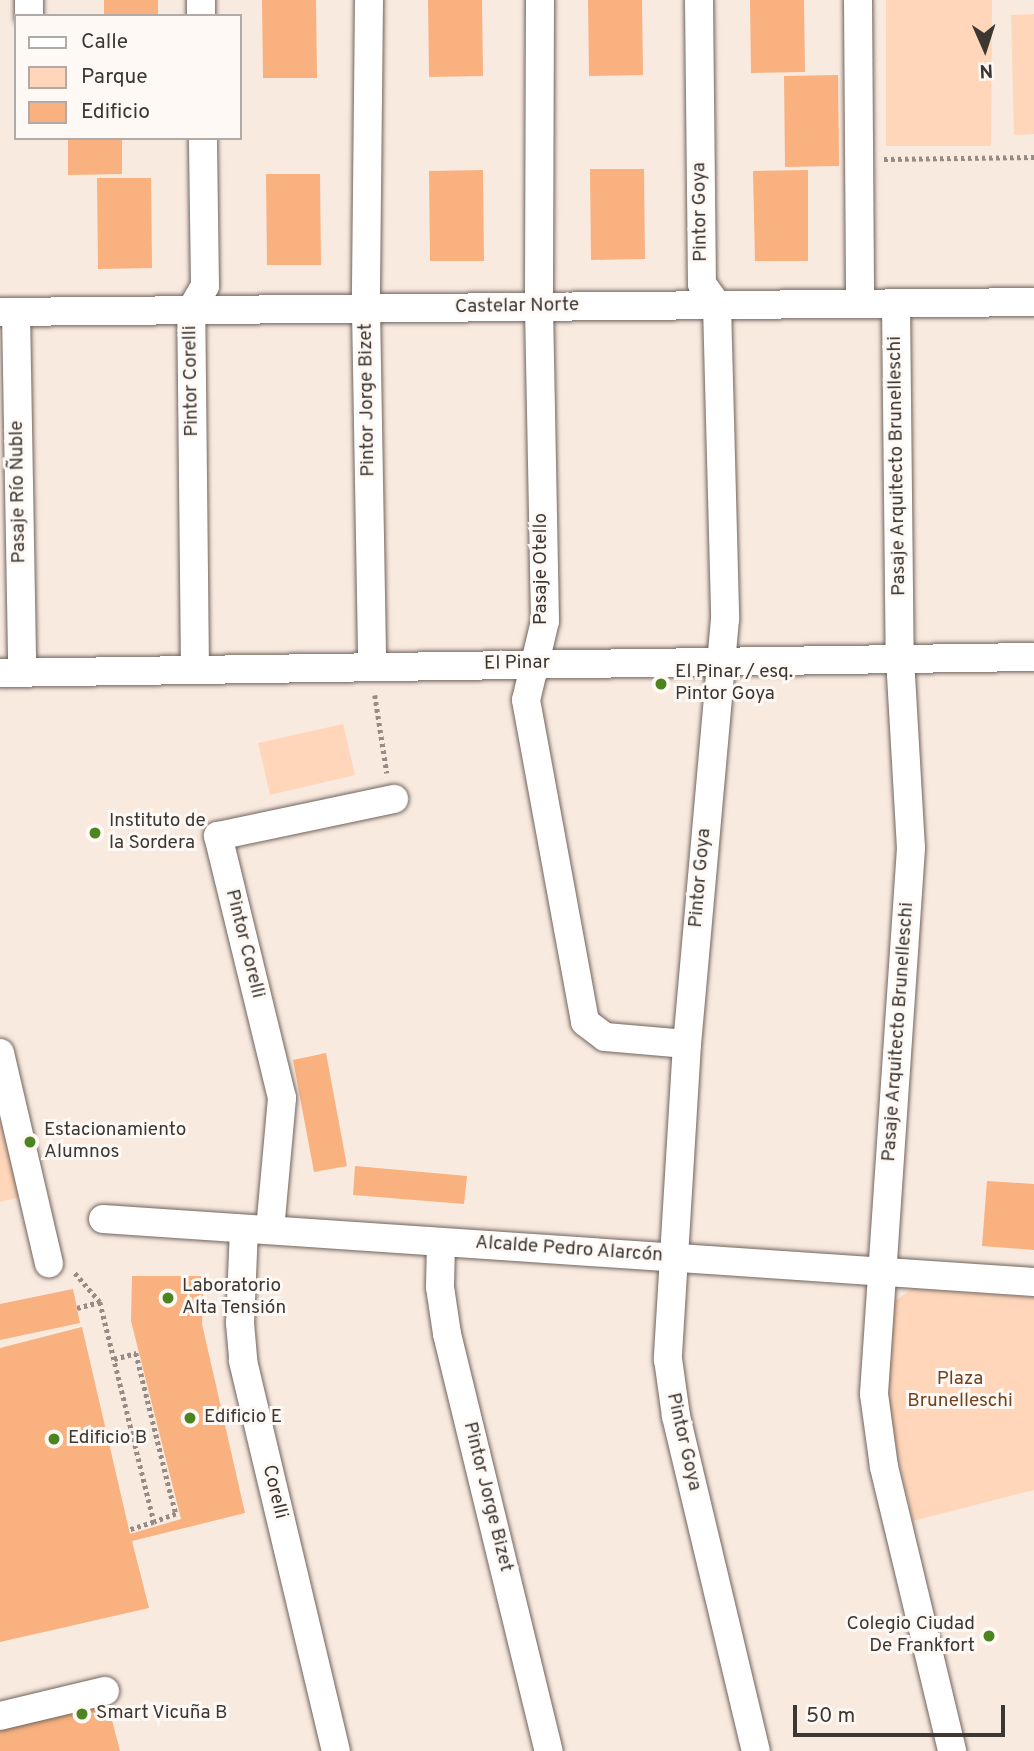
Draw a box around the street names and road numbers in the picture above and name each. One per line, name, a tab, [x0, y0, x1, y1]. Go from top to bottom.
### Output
street label: Pintor Goya	[689, 162, 713, 262]
street label: Castelar Norte	[455, 295, 579, 319]
street label: Pintor Jorge Bizet	[355, 323, 381, 477]
street label: Pintor Corelli	[180, 325, 204, 437]
street label: Pasaje Arquitecto Brunelleschi	[884, 335, 912, 597]
street label: Pasaje Río Ñuble	[6, 420, 32, 564]
street label: Pasaje Otello	[531, 513, 553, 625]
street label: El Pinar	[484, 652, 550, 676]
street label: Pintor Goya	[685, 827, 717, 929]
street label: Pintor Corelli	[219, 887, 269, 1001]
street label: Pasaje Arquitecto Brunelleschi	[879, 901, 919, 1163]
street label: Alcalde Pedro Alarcón	[474, 1232, 664, 1268]
street label: Pintor Goya	[661, 1391, 705, 1493]
street label: Pintor Jorge Bizet	[457, 1420, 517, 1574]
street label: Corelli	[256, 1463, 292, 1521]

